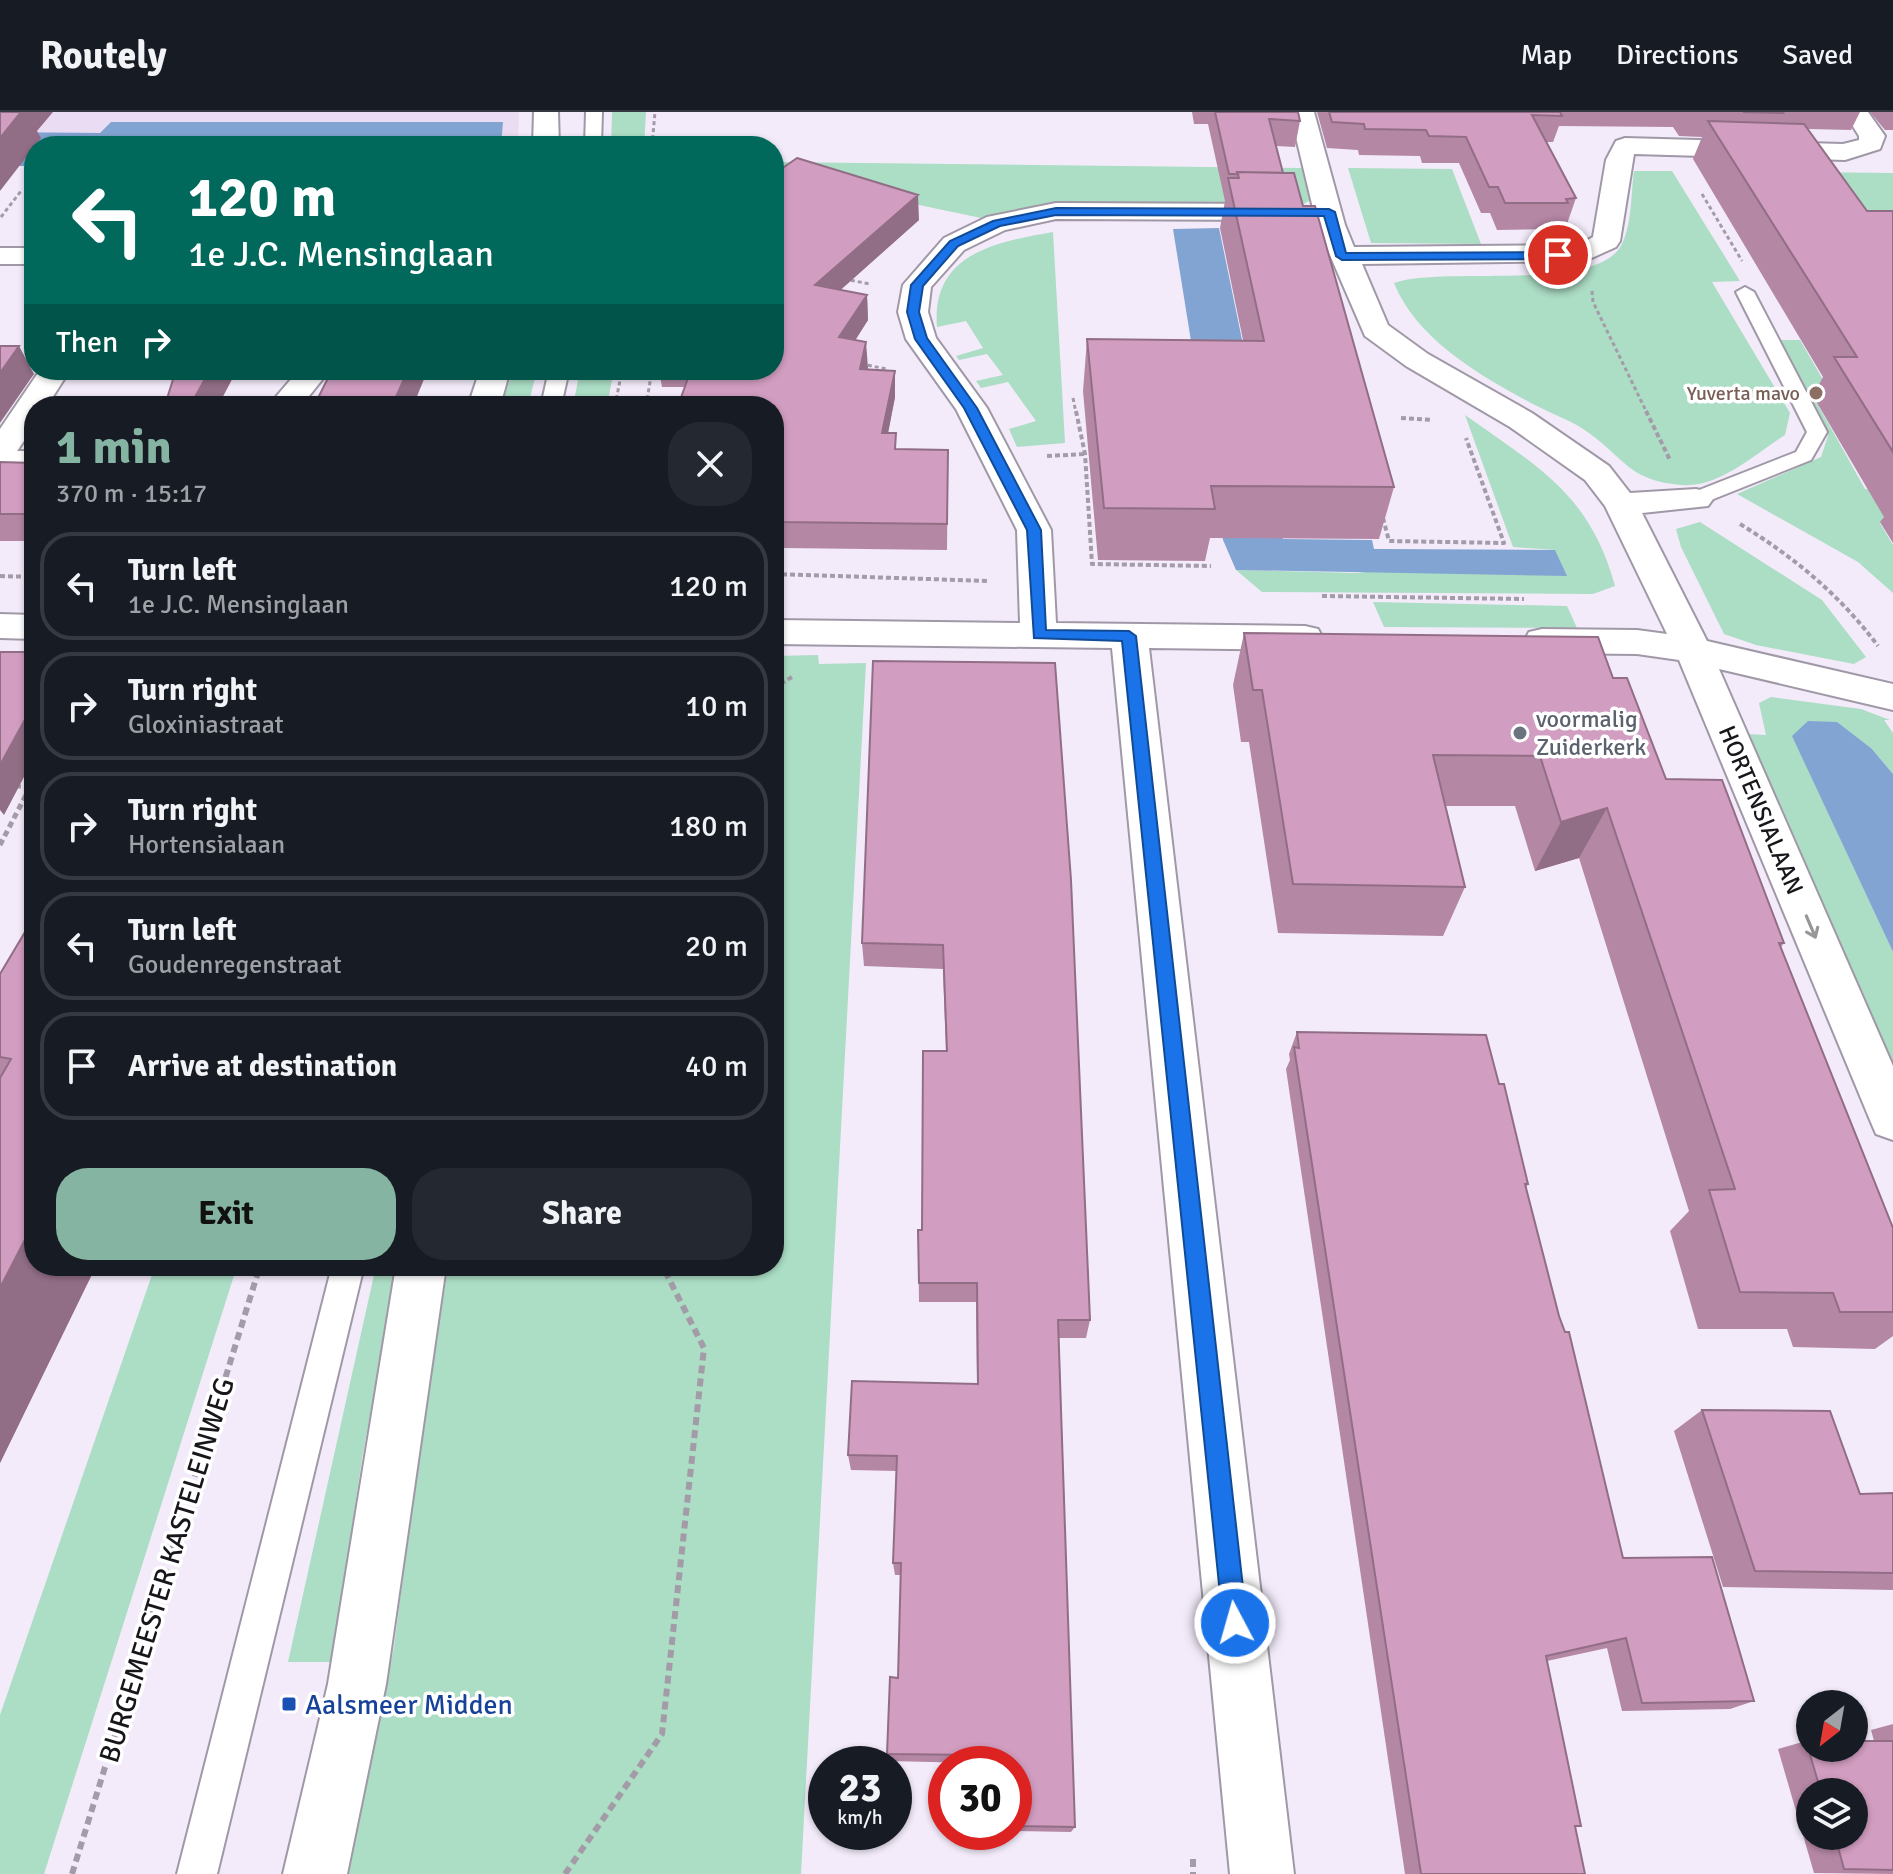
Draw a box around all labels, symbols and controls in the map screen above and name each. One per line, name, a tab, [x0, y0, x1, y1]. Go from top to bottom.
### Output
text: Routely	[40, 32, 167, 79]
text: Map	[1520, 38, 1572, 72]
text: Directions	[1616, 38, 1738, 72]
text: Saved	[1782, 38, 1853, 72]
text: 120 m	[188, 163, 336, 232]
icon: left	[56, 168, 160, 272]
pin	[1524, 221, 1592, 289]
text: 1e J.C. Mensinglaan	[188, 232, 494, 277]
icon: arrive	[1536, 233, 1580, 277]
icon: right	[134, 320, 178, 364]
text: Then	[56, 324, 118, 361]
place label: Yuverta mavo	[1687, 381, 1800, 406]
marker: Yuverta mavo	[1807, 384, 1825, 402]
text: 1 min	[56, 418, 172, 477]
button: close	[668, 422, 752, 506]
text: 370 m · 15:17	[56, 478, 207, 510]
text: Turn left	[128, 552, 237, 589]
icon: left	[60, 564, 104, 608]
text: 120 m	[669, 568, 748, 605]
text: 1e J.C. Mensinglaan	[128, 589, 349, 621]
text: Turn right	[128, 672, 257, 709]
icon: right	[60, 684, 104, 728]
text: 10 m	[685, 688, 748, 725]
place label: voormalig Zuiderkerk	[1536, 704, 1646, 762]
text: Gloxiniastraat	[128, 709, 284, 741]
street label: HORTENSIALAAN	[1712, 721, 1810, 899]
marker: voormalig Zuiderkerk	[1511, 724, 1529, 742]
text: Turn right	[128, 792, 257, 829]
icon: right	[60, 804, 104, 848]
text: 180 m	[669, 808, 748, 845]
text: Hortensialaan	[128, 829, 285, 861]
text: Turn left	[128, 912, 237, 949]
one-way arrow	[1805, 914, 1820, 939]
icon: left	[60, 924, 104, 968]
text: 20 m	[685, 928, 748, 965]
text: Goudenregenstraat	[128, 949, 342, 981]
icon: arrive	[60, 1044, 104, 1088]
text: Arrive at destination	[128, 1048, 397, 1085]
text: 40 m	[685, 1048, 748, 1085]
button: Exit	[56, 1168, 396, 1260]
button: Share	[412, 1168, 752, 1260]
street label: BURGEMEESTER KASTELEINWEG	[92, 1374, 242, 1767]
position arrow	[1193, 1581, 1277, 1665]
place label: Aalsmeer Midden	[305, 1688, 513, 1722]
north arrow	[1796, 1690, 1868, 1762]
map controls	[1796, 1690, 1868, 1850]
marker: Aalsmeer Midden	[280, 1695, 298, 1713]
speed limit sign: 30	[928, 1746, 1032, 1850]
text: 23	[838, 1763, 882, 1813]
button: layers	[1796, 1778, 1868, 1850]
text: km/h	[837, 1805, 883, 1830]

